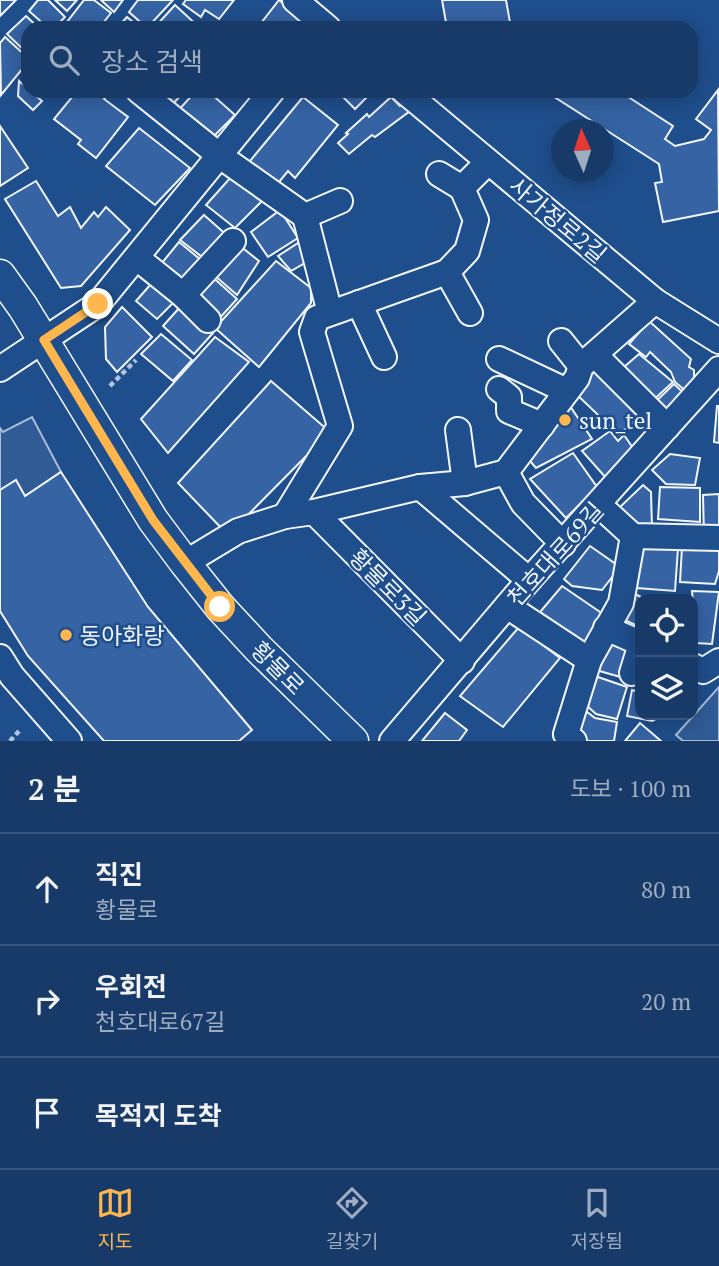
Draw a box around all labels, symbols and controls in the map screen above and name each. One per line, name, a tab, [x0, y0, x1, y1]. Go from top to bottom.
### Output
search box	[21, 21, 698, 98]
icon: search	[45, 41, 83, 79]
text: 장소 검색	[101, 44, 203, 78]
north arrow	[551, 119, 614, 182]
street label: 사가정로2길	[503, 170, 613, 270]
route end	[82, 288, 113, 319]
place label: sun_tel	[579, 405, 652, 436]
marker: sun_tel	[557, 412, 573, 428]
street label: 천호대로69길	[500, 495, 610, 613]
street label: 황물로3길	[343, 542, 433, 632]
route start	[204, 591, 235, 622]
map controls	[635, 594, 698, 720]
button: locate	[635, 594, 698, 657]
place label: 동아화랑	[80, 620, 165, 651]
marker: 동아화랑	[58, 627, 74, 643]
street label: 황물로	[245, 635, 311, 701]
button: layers	[635, 657, 698, 720]
text: 2 분	[28, 769, 81, 809]
text: 도보 · 100 m	[570, 773, 691, 804]
text: 직진	[95, 857, 143, 891]
icon: ahead	[28, 870, 66, 908]
text: 80 m	[641, 874, 691, 905]
text: 황물로	[95, 894, 158, 925]
text: 우회전	[95, 969, 167, 1003]
icon: right	[28, 982, 66, 1020]
text: 20 m	[641, 986, 691, 1017]
text: 천호대로67길	[95, 1006, 225, 1037]
icon: arrive	[28, 1094, 66, 1132]
text: 목적지 도착	[95, 1098, 222, 1132]
tab: 지도	[96, 1184, 134, 1253]
tab: 길찾기	[326, 1184, 379, 1253]
tab: 저장됨	[571, 1184, 623, 1253]

